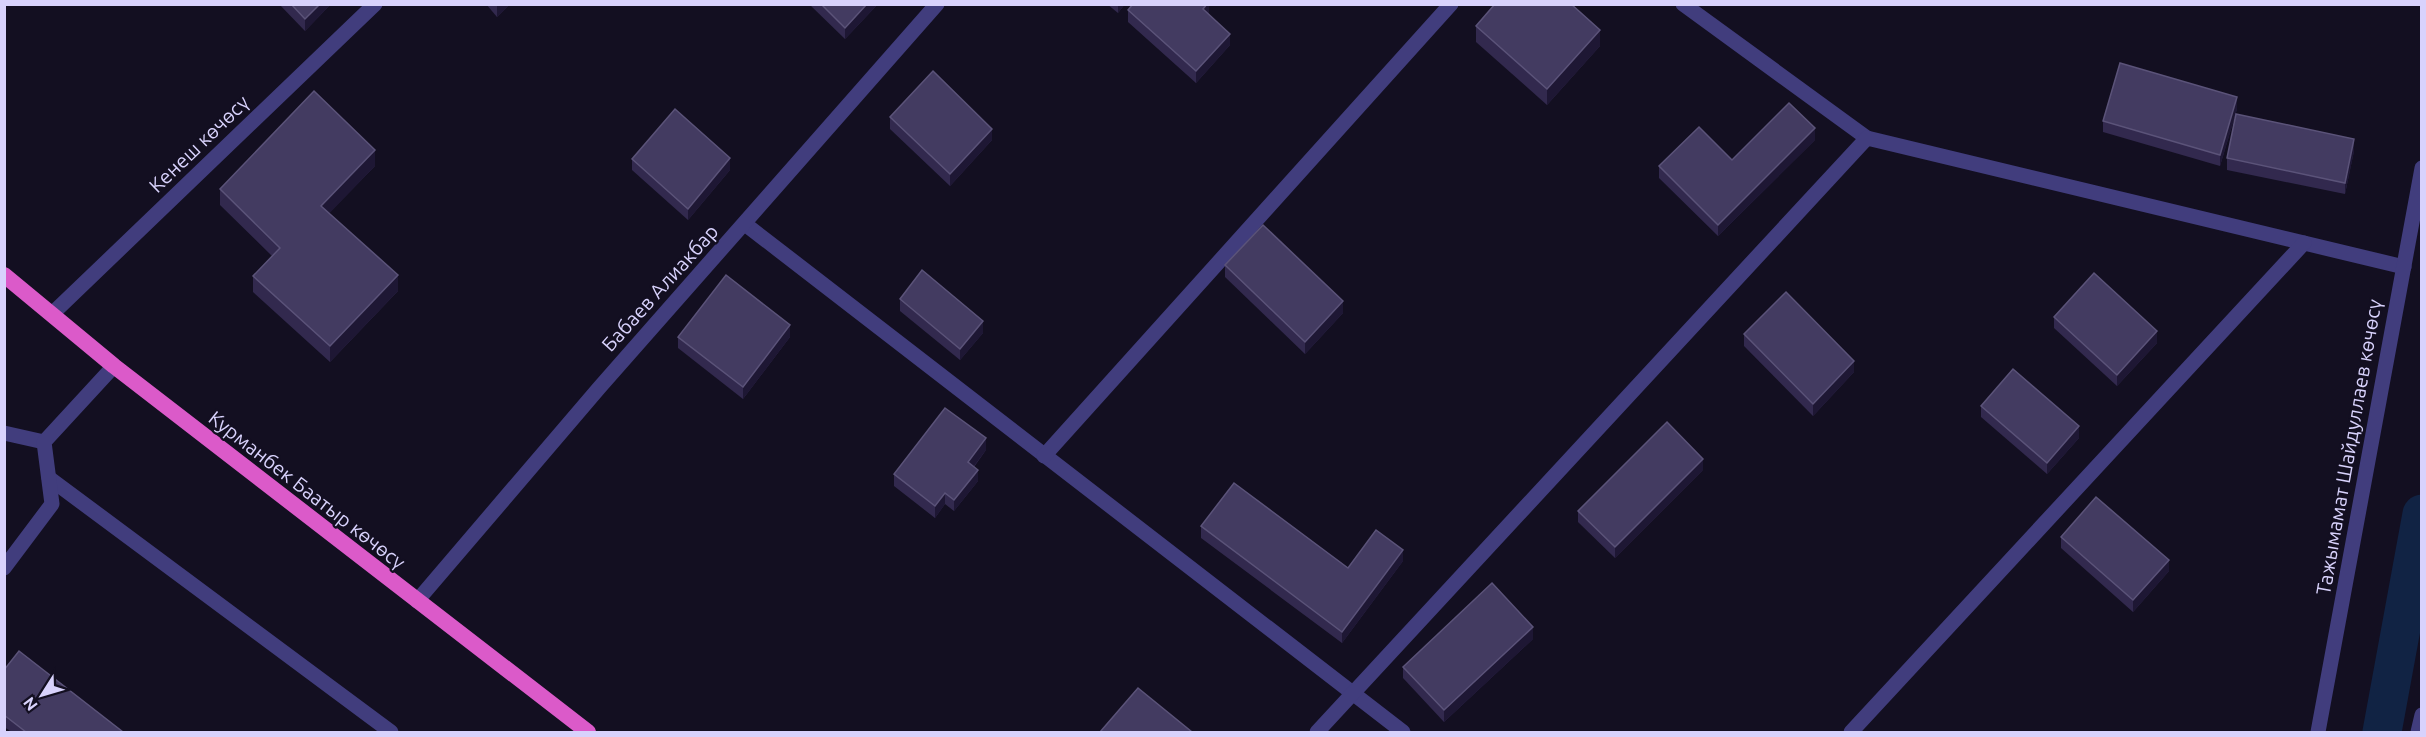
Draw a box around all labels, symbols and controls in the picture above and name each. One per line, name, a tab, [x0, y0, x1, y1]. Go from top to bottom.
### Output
street label: Кенеш көчөсү	[144, 90, 253, 197]
street label: Бабаев Алиакбар	[597, 220, 723, 356]
street label: Тажымамат Шайдуллаев көчөсү	[2311, 297, 2386, 597]
street label: Курманбек Баатыр көчөсү	[205, 406, 410, 574]
north arrow	[12, 665, 72, 725]
text: N	[19, 694, 41, 714]

